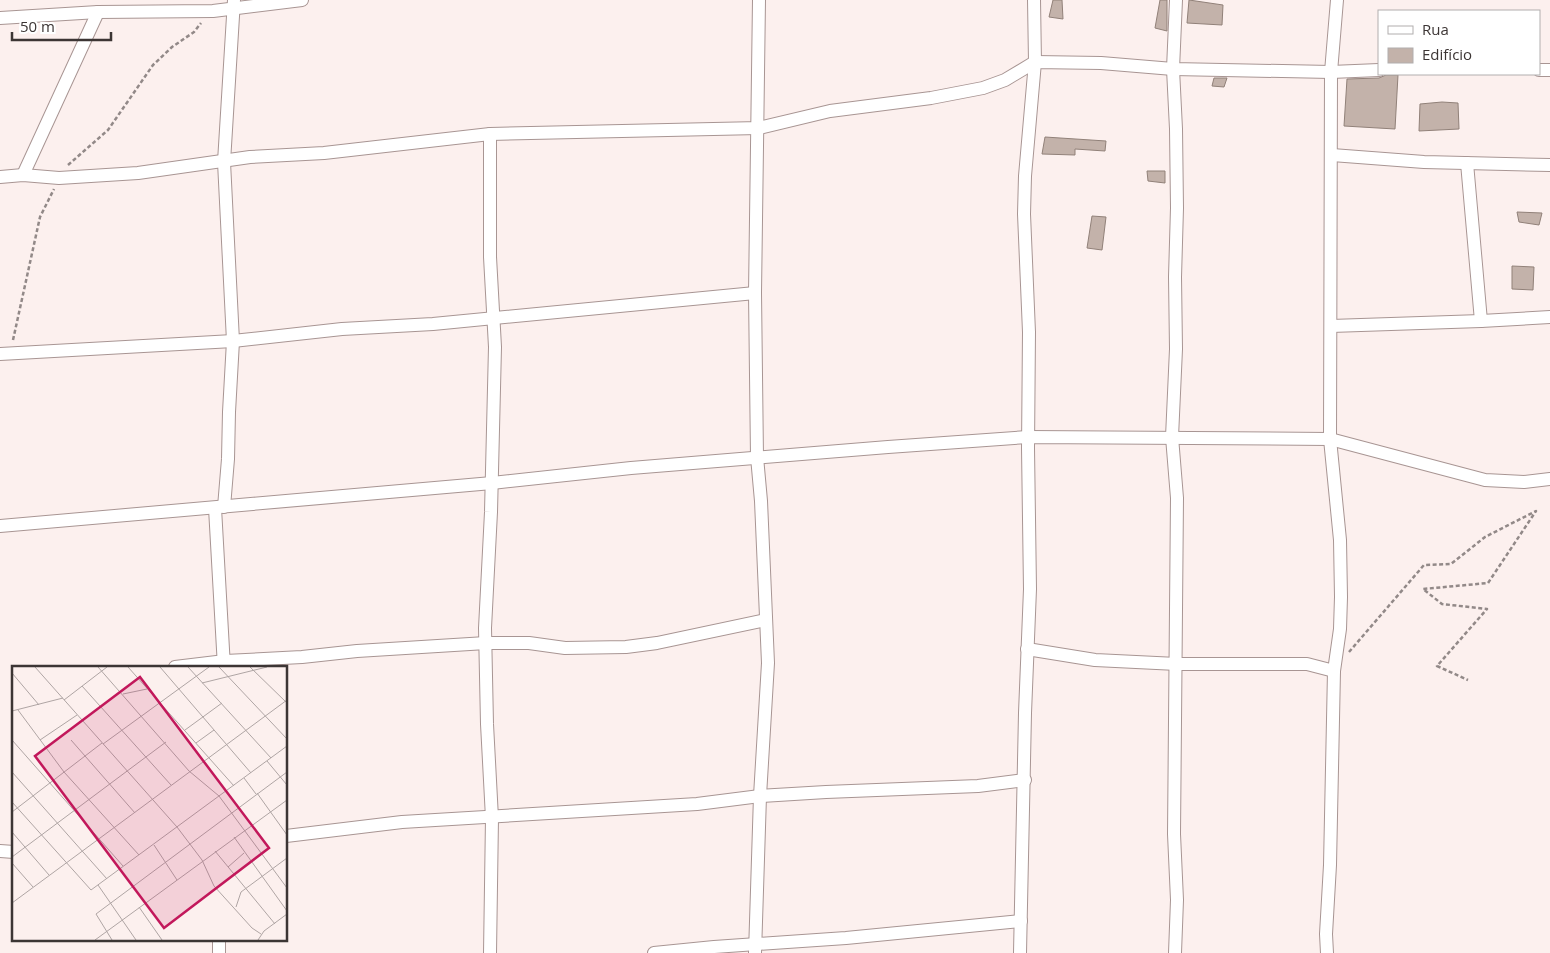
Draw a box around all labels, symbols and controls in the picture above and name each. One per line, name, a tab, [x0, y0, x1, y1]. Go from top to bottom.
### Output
scale bar	[12, 10, 111, 42]
legend	[1378, 10, 1540, 75]
text: 50 m	[20, 16, 55, 36]
text: Rua	[1422, 19, 1449, 39]
text: Edifício	[1422, 44, 1472, 64]
inset map	[12, 666, 288, 940]

